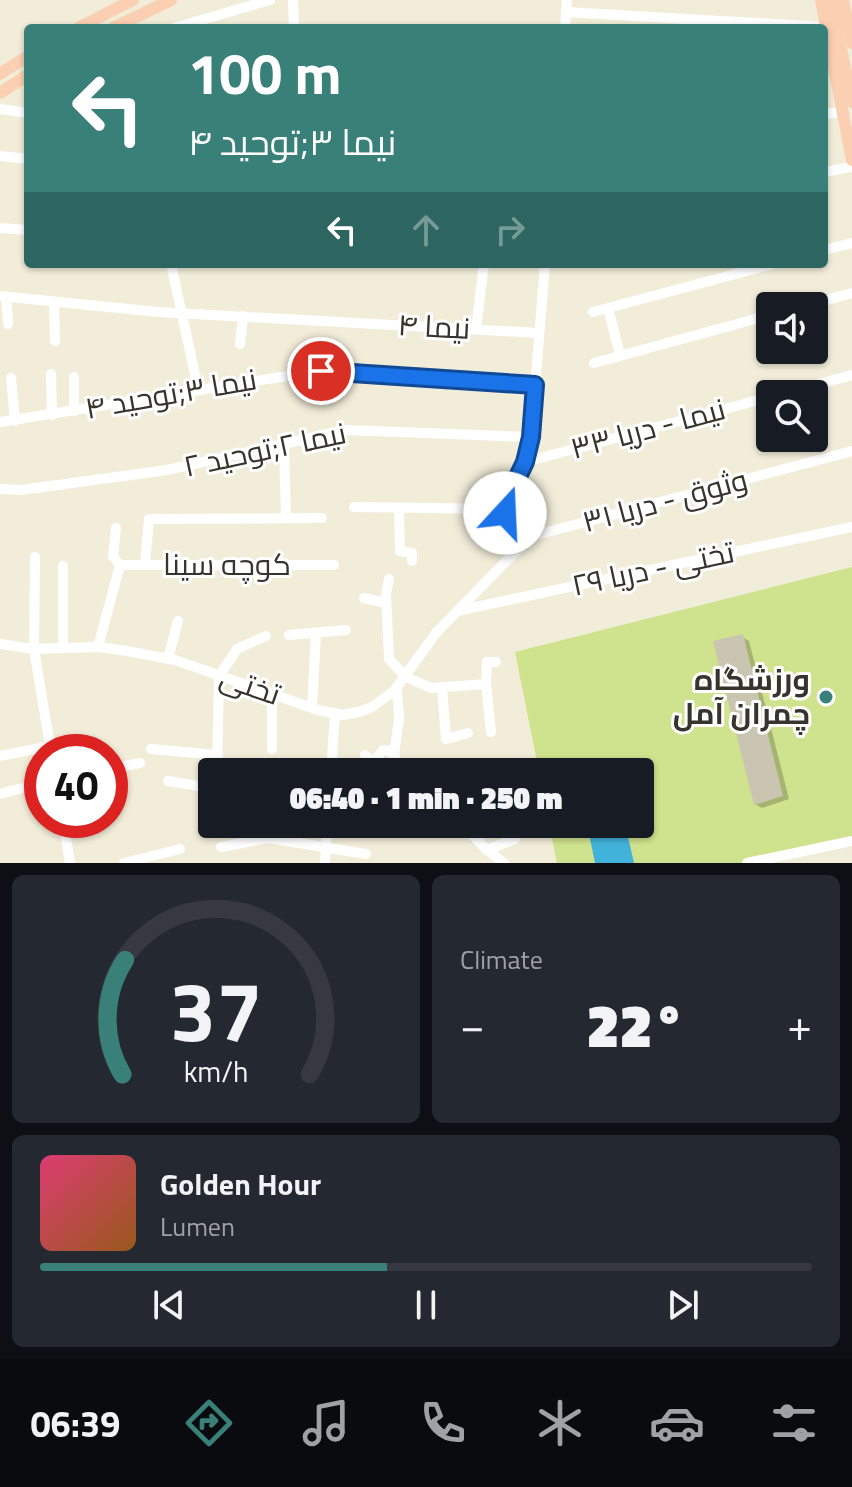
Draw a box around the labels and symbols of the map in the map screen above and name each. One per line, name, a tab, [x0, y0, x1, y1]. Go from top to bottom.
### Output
street label: نیما ۴	[397, 301, 471, 351]
pin	[287, 337, 355, 405]
street label: نیما ۳;توحید ۴	[81, 355, 260, 431]
street label: نیما - دریا ۳۳	[565, 385, 730, 471]
street label: نیما ۲;توحید ۲	[179, 409, 350, 489]
street label: وثوق - دریا ۳۱	[577, 456, 752, 544]
position arrow	[463, 471, 547, 555]
street label: تختی - دریا ۲۹	[567, 528, 738, 608]
street label: کوچه سینا	[163, 541, 291, 587]
street label: تختی	[214, 653, 287, 717]
place label: ورزشگاه چمران آمل	[673, 656, 810, 736]
marker: ورزشگاه چمران آمل	[817, 688, 835, 706]
speed limit sign: 40	[24, 734, 128, 838]

